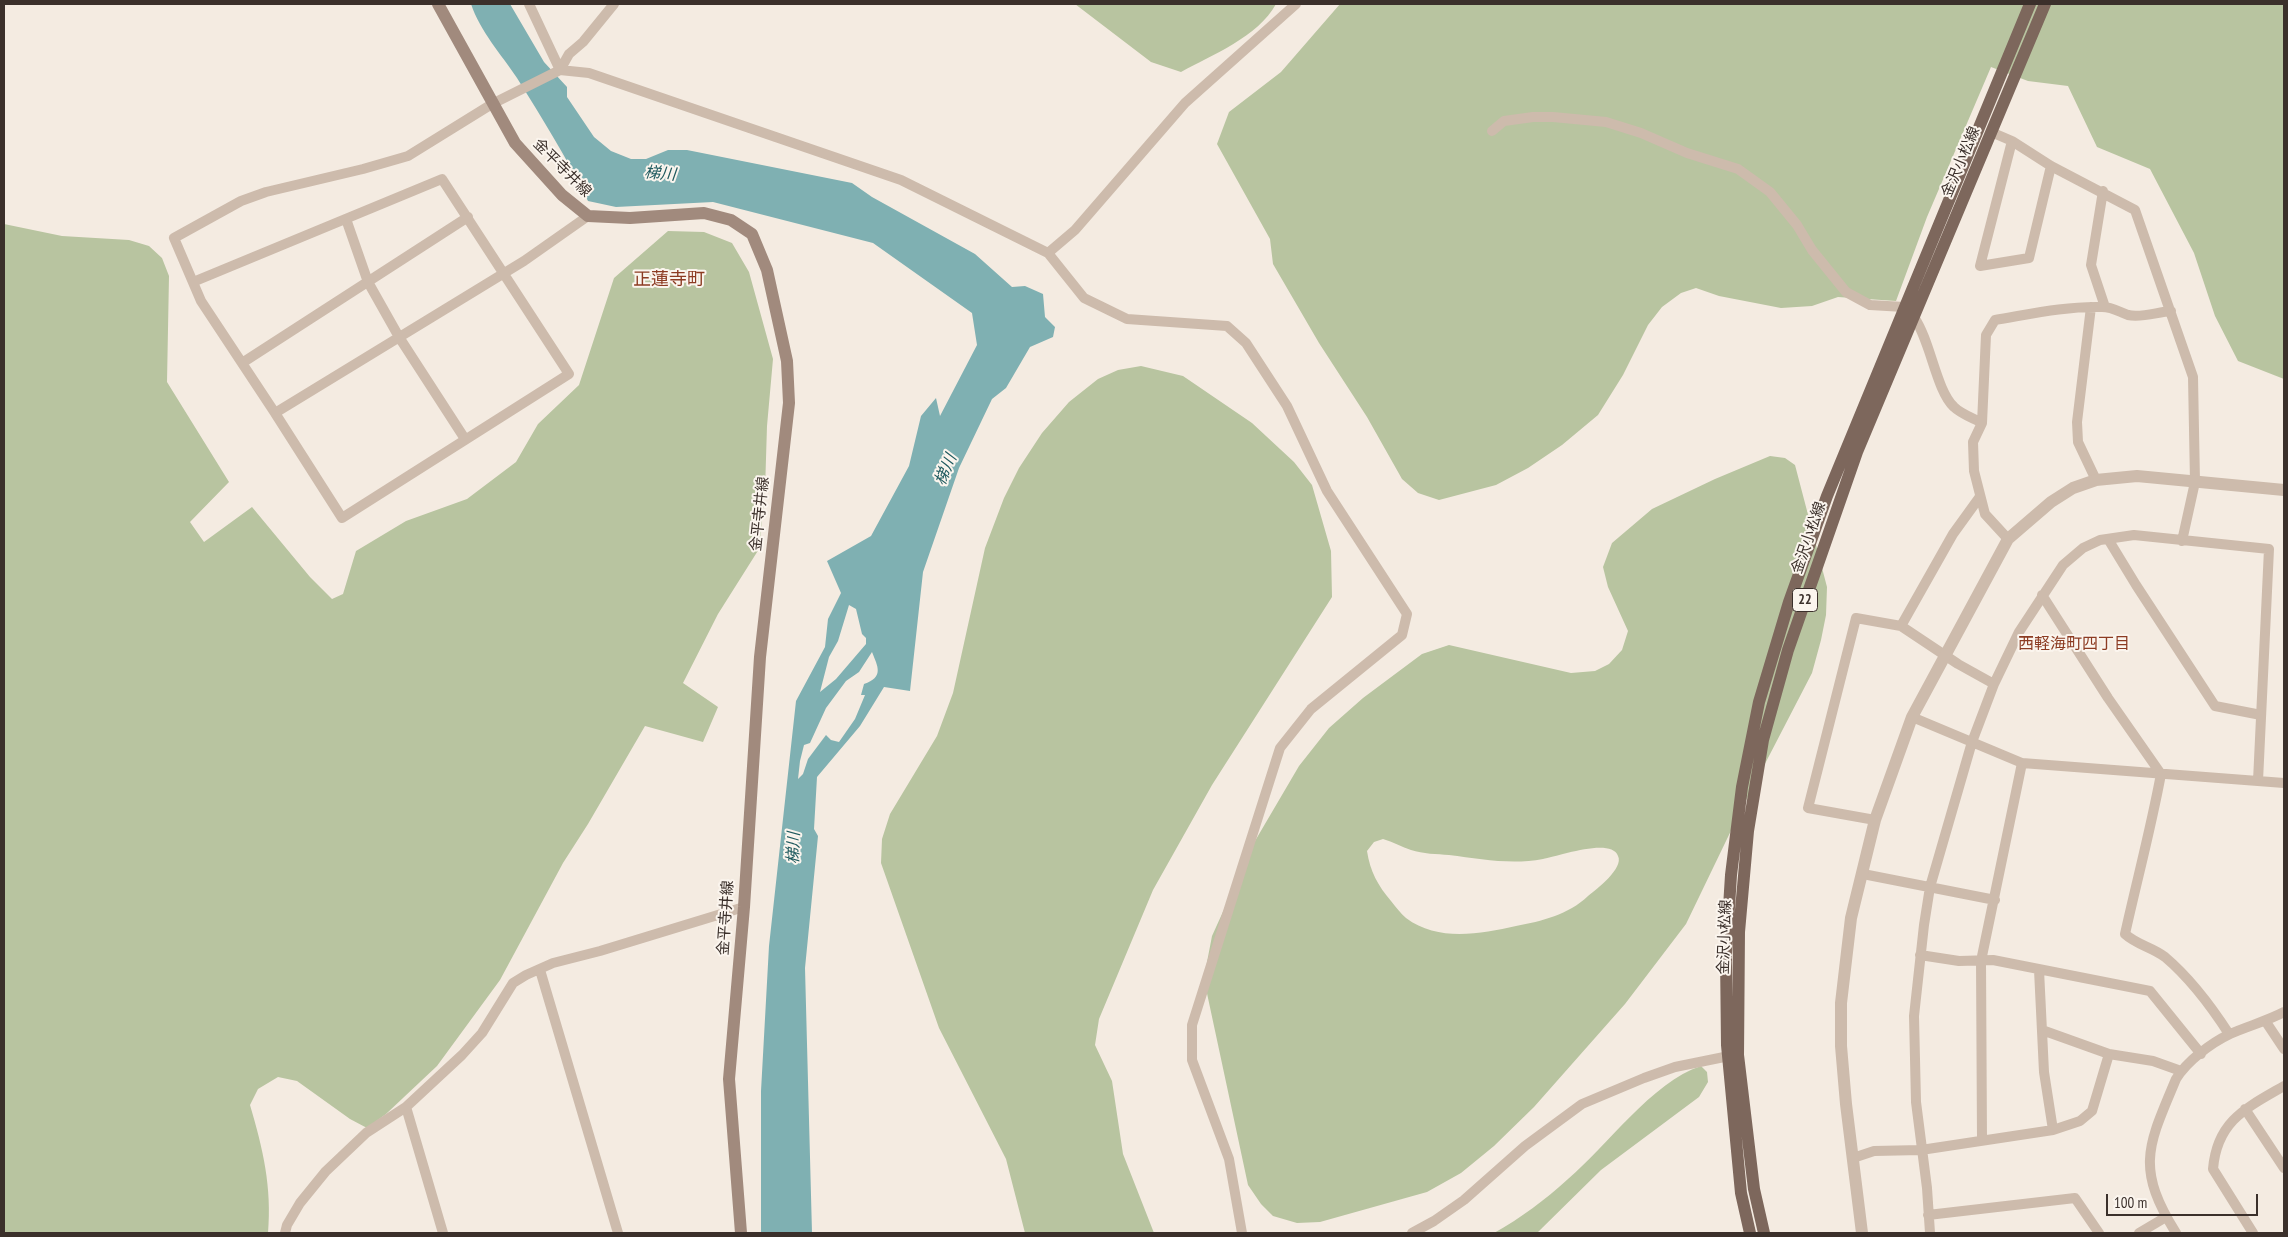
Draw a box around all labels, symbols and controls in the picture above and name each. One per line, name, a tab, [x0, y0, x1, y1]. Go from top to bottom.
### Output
street label: 金沢小松線	[1938, 124, 1984, 200]
street label: 金平寺井線	[529, 135, 595, 201]
water label: 梯川	[643, 163, 677, 185]
district label: 正蓮寺町	[633, 269, 705, 291]
water label: 梯川	[931, 452, 961, 488]
street label: 金平寺井線	[747, 476, 773, 552]
street label: 金沢小松線	[1788, 500, 1830, 576]
road number: 22	[1792, 588, 1818, 612]
district label: 西軽海町四丁目	[2018, 634, 2130, 654]
water label: 梯川	[784, 832, 804, 864]
street label: 金平寺井線	[714, 880, 738, 956]
street label: 金沢小松線	[1715, 899, 1735, 975]
scale bar	[2108, 1184, 2260, 1216]
text: 100 m	[2114, 1193, 2147, 1212]

